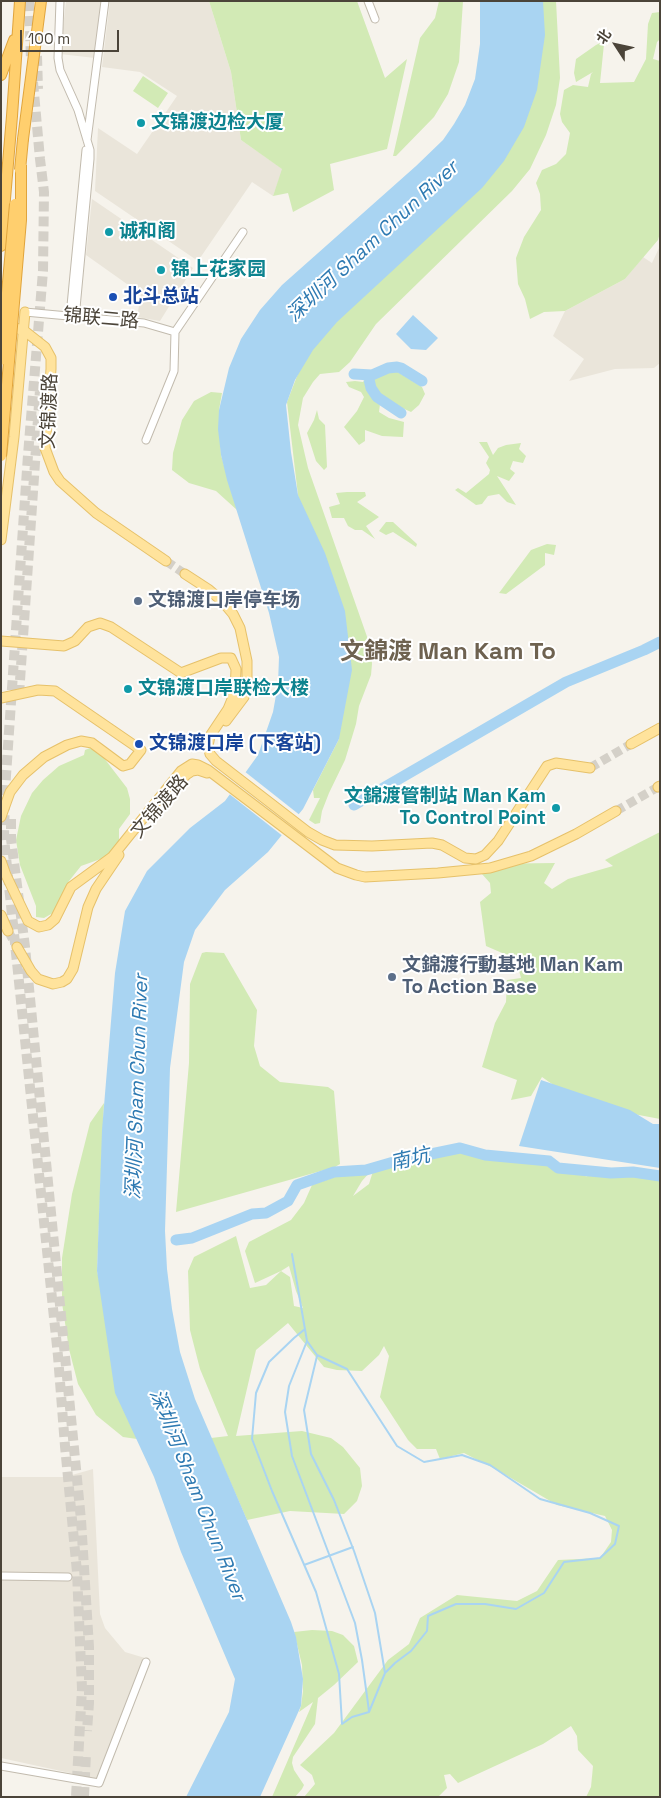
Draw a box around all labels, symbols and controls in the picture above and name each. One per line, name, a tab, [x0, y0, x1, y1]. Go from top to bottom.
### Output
scale bar	[22, 20, 121, 52]
north arrow	[591, 20, 641, 70]
text: 北	[592, 26, 615, 47]
text: 100 m	[28, 29, 70, 48]
place label: 文锦渡边检大厦	[151, 112, 284, 134]
marker: 文锦渡边检大厦	[135, 117, 147, 129]
water label: 深圳河 Sham Chun River	[282, 156, 464, 328]
place label: 诚和阁	[119, 221, 176, 243]
marker: 诚和阁	[103, 226, 115, 238]
place label: 锦上花家园	[171, 259, 266, 281]
marker: 锦上花家园	[155, 264, 167, 276]
place label: 北斗总站	[123, 286, 199, 308]
marker: 北斗总站	[107, 291, 119, 303]
street label: 锦联二路	[62, 304, 140, 334]
street label: 文锦渡路	[37, 373, 63, 449]
place label: 文锦渡口岸停车场	[148, 590, 300, 612]
marker: 文锦渡口岸停车场	[132, 595, 144, 607]
district label: 文錦渡 Man Kam To	[340, 638, 556, 666]
place label: 文锦渡口岸联检大楼	[138, 678, 309, 700]
marker: 文锦渡口岸联检大楼	[122, 683, 134, 695]
place label: 文锦渡口岸 (下客站)	[149, 733, 321, 755]
marker: 文锦渡口岸 (下客站)	[133, 738, 145, 750]
street label: 文锦渡路	[126, 771, 194, 843]
place label: 文錦渡管制站 Man Kam To Control Point	[344, 786, 546, 830]
marker: 文錦渡管制站 Man Kam To Control Point	[550, 802, 562, 814]
place label: 文錦渡行動基地 Man Kam To Action Base	[402, 955, 623, 999]
marker: 文錦渡行動基地 Man Kam To Action Base	[386, 971, 398, 983]
water label: 深圳河 Sham Chun River	[122, 974, 154, 1200]
water label: 南坑	[388, 1144, 432, 1176]
water label: 深圳河 Sham Chun River	[144, 1386, 250, 1604]

